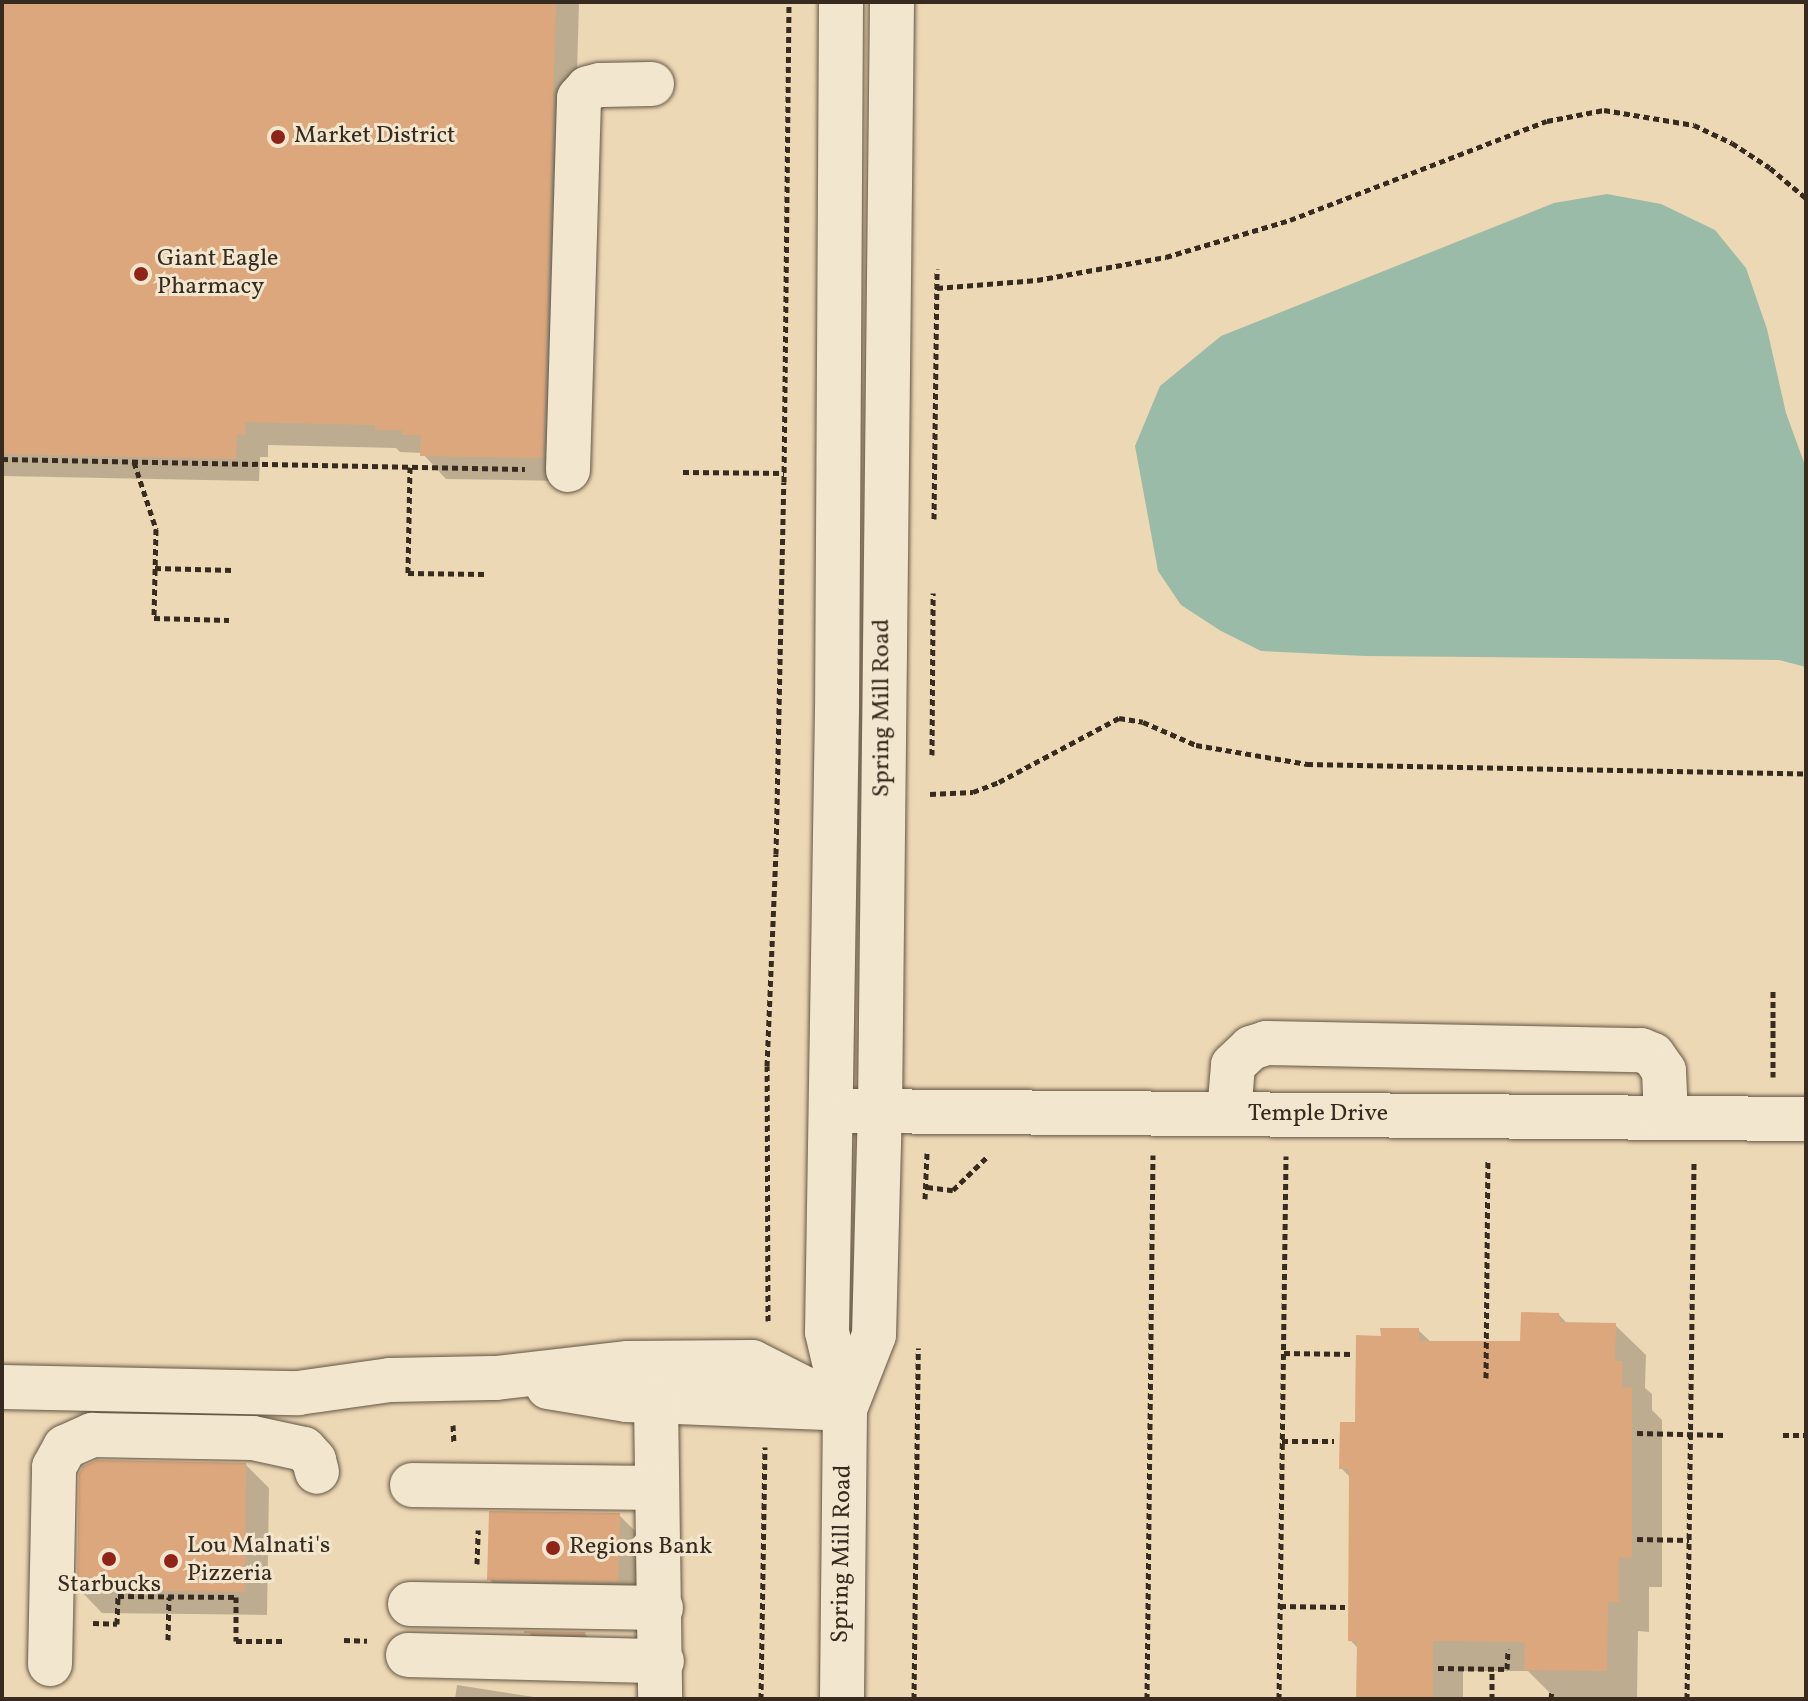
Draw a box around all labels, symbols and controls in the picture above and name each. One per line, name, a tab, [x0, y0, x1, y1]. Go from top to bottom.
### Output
place label: Market District	[294, 123, 456, 151]
marker: Market District	[269, 128, 287, 146]
place label: Giant Eagle Pharmacy	[157, 246, 278, 302]
marker: Giant Eagle Pharmacy	[132, 265, 150, 283]
street label: Spring Mill Road	[869, 619, 897, 797]
street label: Temple Drive	[1248, 1101, 1388, 1129]
street label: Spring Mill Road	[827, 1464, 859, 1644]
place label: Lou Malnati's Pizzeria	[187, 1533, 330, 1589]
place label: Regions Bank	[569, 1534, 712, 1562]
marker: Regions Bank	[544, 1539, 562, 1557]
marker: Starbucks	[100, 1550, 118, 1568]
marker: Lou Malnati's Pizzeria	[162, 1552, 180, 1570]
place label: Starbucks	[57, 1572, 161, 1600]

